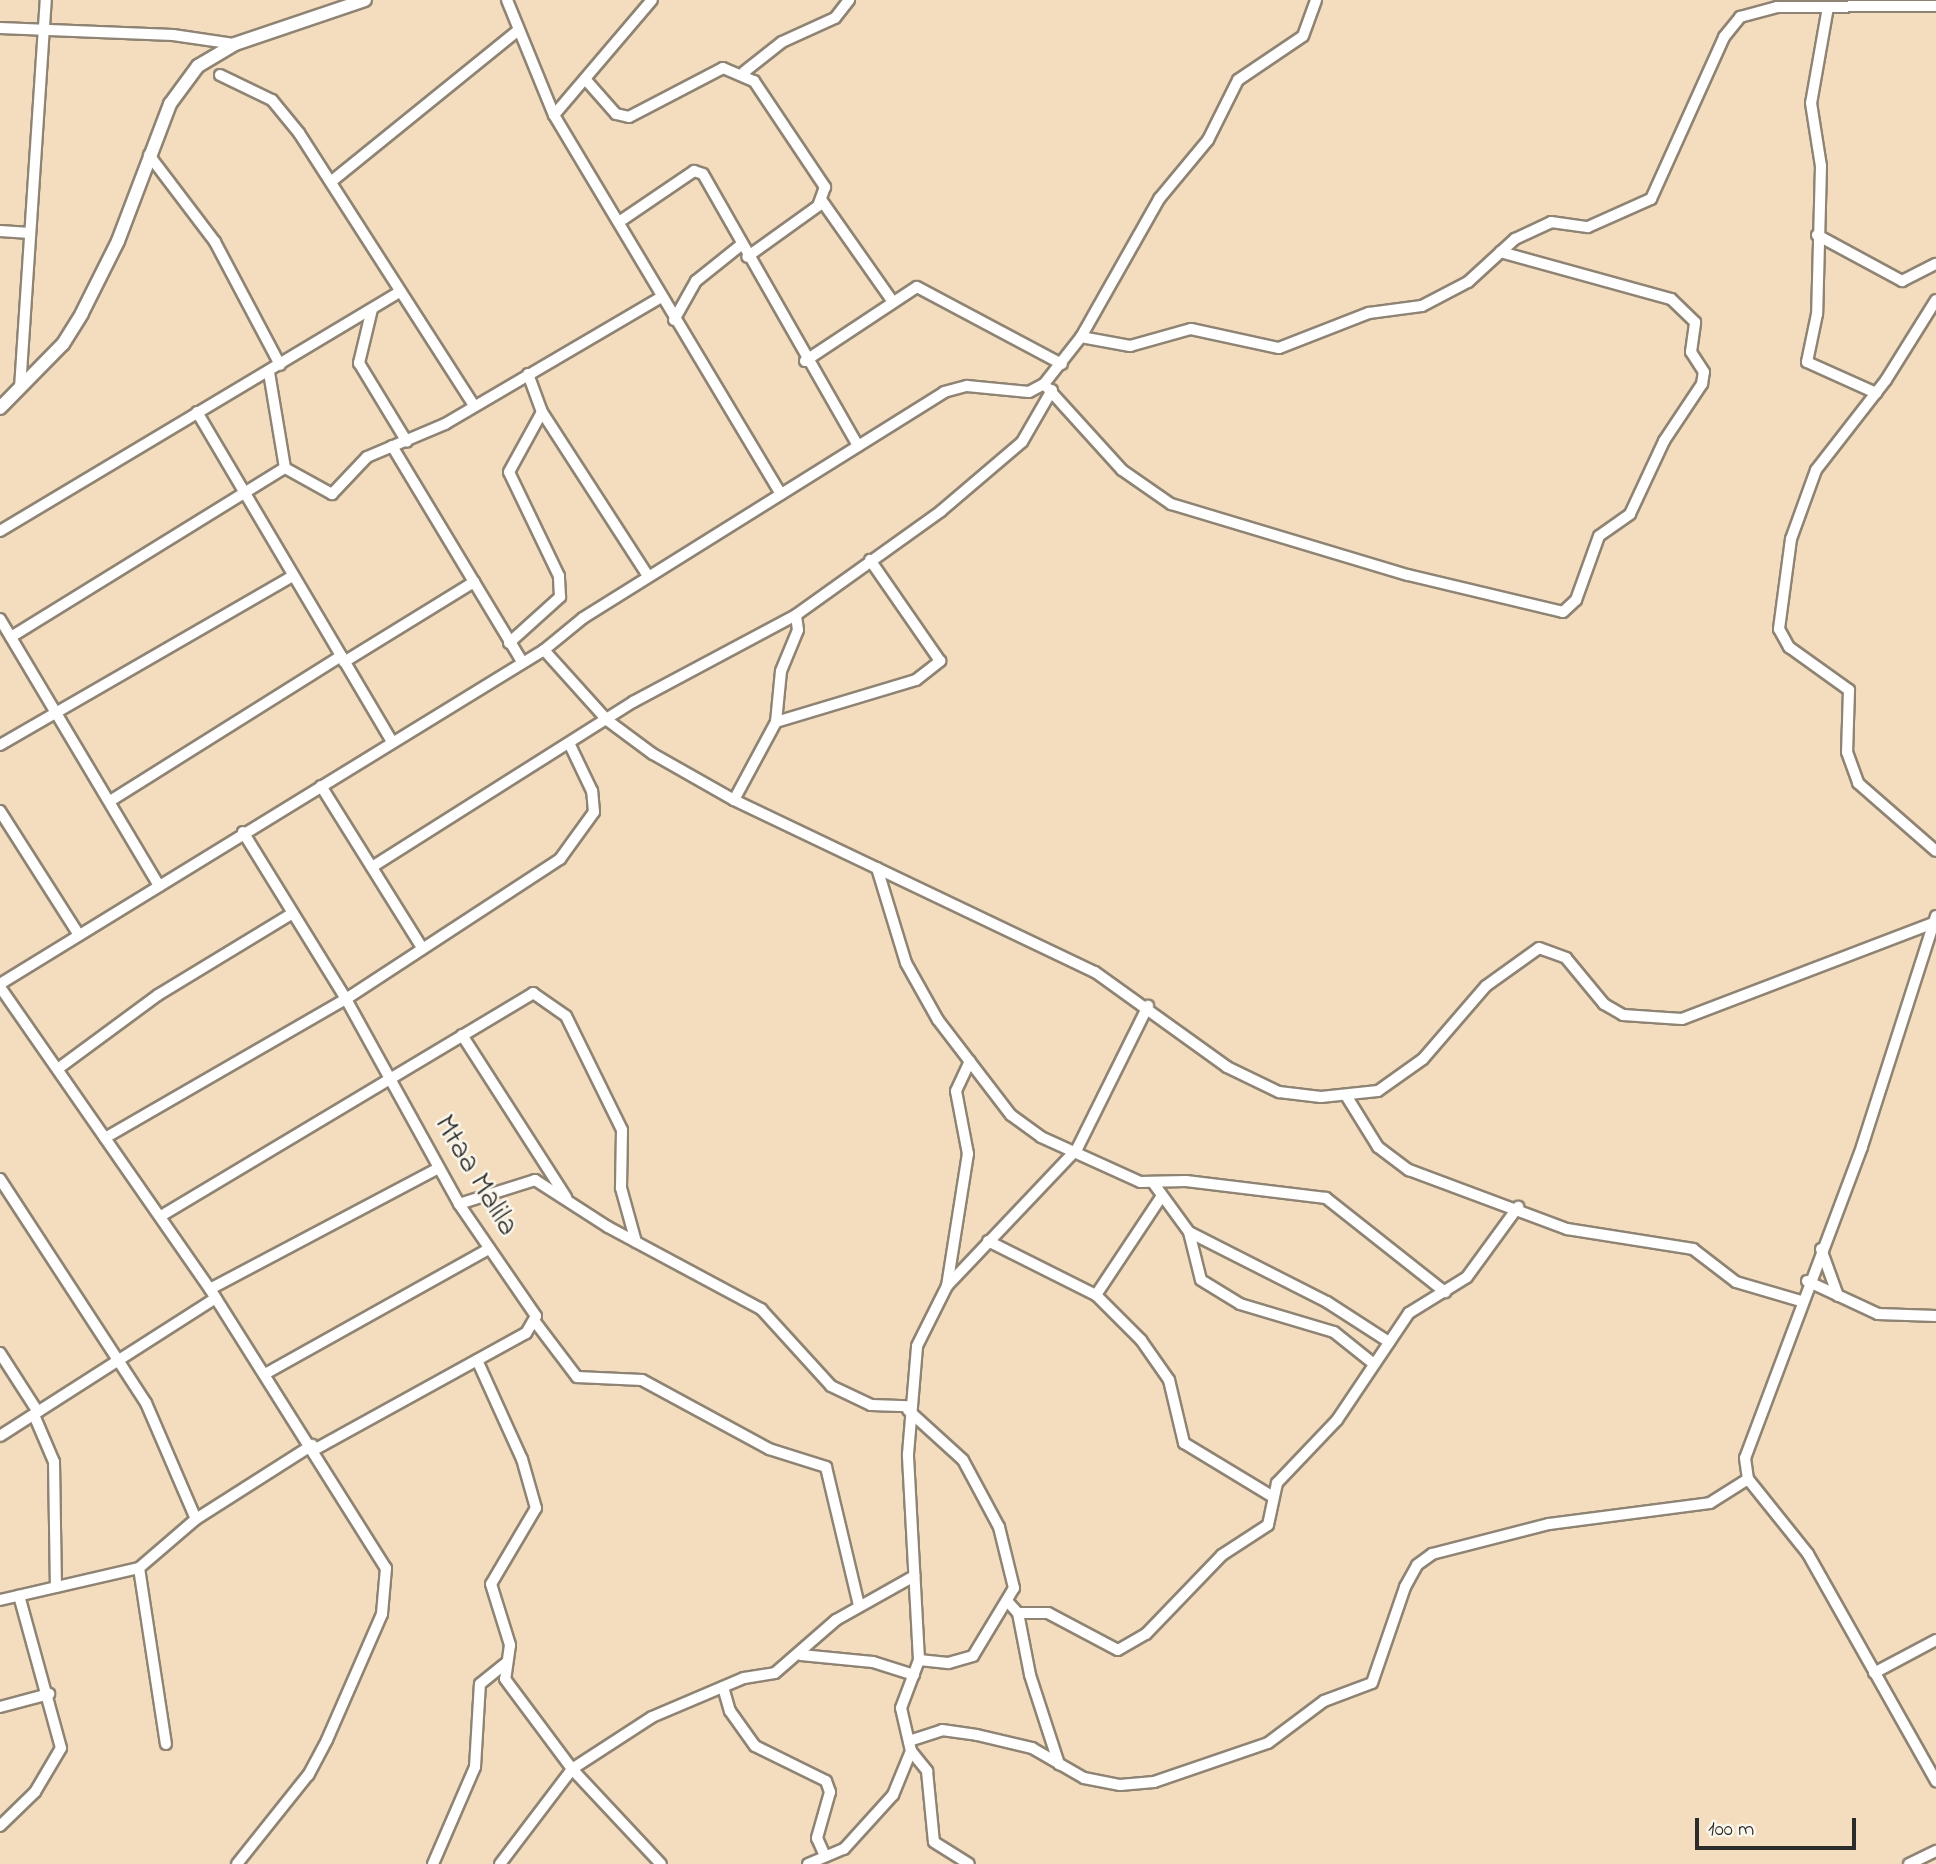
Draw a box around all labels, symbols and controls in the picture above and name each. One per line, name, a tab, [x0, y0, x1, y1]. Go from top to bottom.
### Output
street label: Mtaa Malila	[425, 1109, 525, 1243]
scale bar	[1698, 1804, 1859, 1848]
text: 100 m	[1708, 1815, 1754, 1845]

